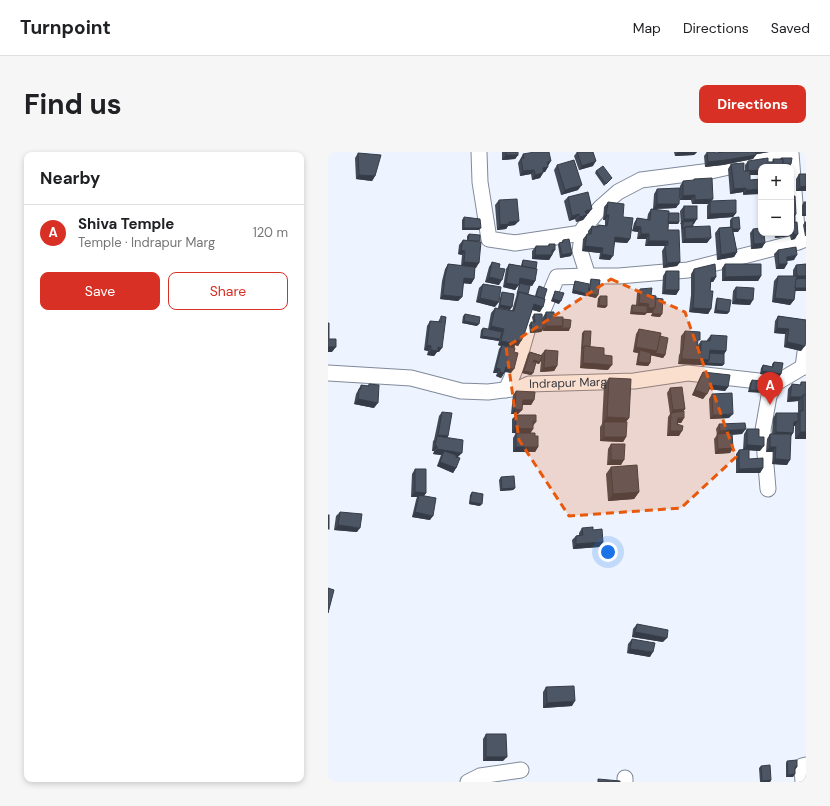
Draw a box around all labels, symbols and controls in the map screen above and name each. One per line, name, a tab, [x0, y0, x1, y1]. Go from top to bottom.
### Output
text: Turnpoint	[20, 15, 111, 40]
text: Map	[633, 19, 661, 37]
text: Directions	[683, 19, 749, 37]
text: Saved	[771, 19, 810, 37]
button: Directions	[699, 85, 806, 123]
text: Find us	[24, 86, 122, 123]
map controls	[758, 164, 794, 236]
button: +	[758, 164, 794, 200]
text: Nearby	[40, 167, 100, 189]
button: −	[758, 200, 794, 236]
text: Shiva Temple	[78, 214, 174, 234]
text: A	[48, 224, 58, 241]
text: 120 m	[253, 224, 288, 241]
text: Temple · Indrapur Marg	[78, 234, 215, 251]
button: Save	[40, 272, 160, 310]
button: Share	[168, 272, 288, 310]
pin: A	[757, 372, 783, 405]
street label: Indrapur Marg	[529, 374, 608, 392]
your location	[598, 542, 618, 562]

